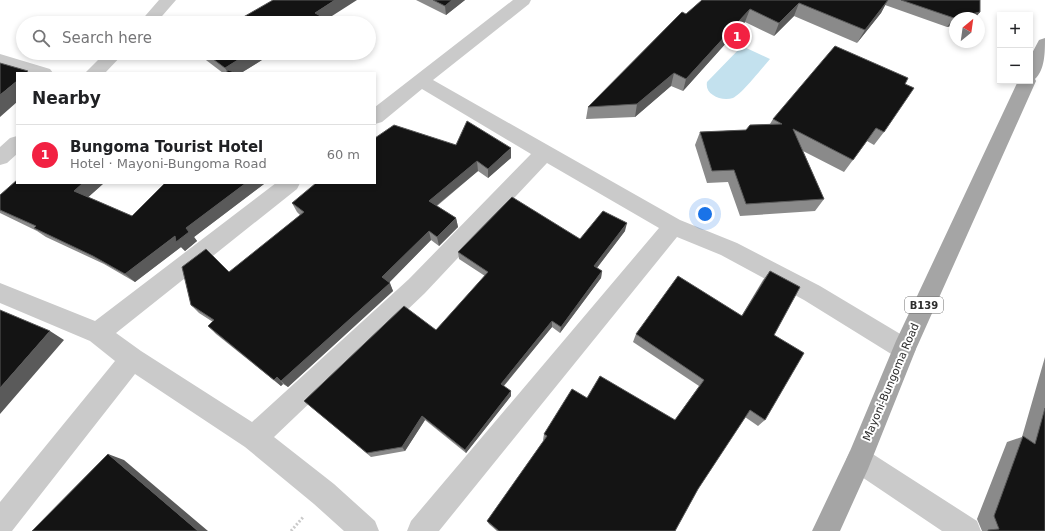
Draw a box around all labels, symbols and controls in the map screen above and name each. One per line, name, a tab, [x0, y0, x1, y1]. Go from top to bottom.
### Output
north arrow	[949, 12, 985, 48]
map controls	[997, 12, 1033, 84]
button: +	[997, 12, 1033, 48]
search box	[16, 16, 376, 60]
pin: 1	[724, 21, 750, 51]
icon: search	[30, 27, 52, 49]
text: Search here	[62, 29, 152, 47]
button: −	[997, 48, 1033, 84]
text: Nearby	[32, 88, 101, 108]
text: Bungoma Tourist Hotel	[70, 138, 263, 156]
text: 1	[40, 147, 50, 162]
text: 60 m	[327, 147, 360, 162]
text: Hotel · Mayoni-Bungoma Road	[70, 156, 267, 171]
your location	[695, 204, 715, 224]
road number: B139	[905, 297, 943, 313]
street label: Mayoni-Bungoma Road	[860, 321, 922, 443]

